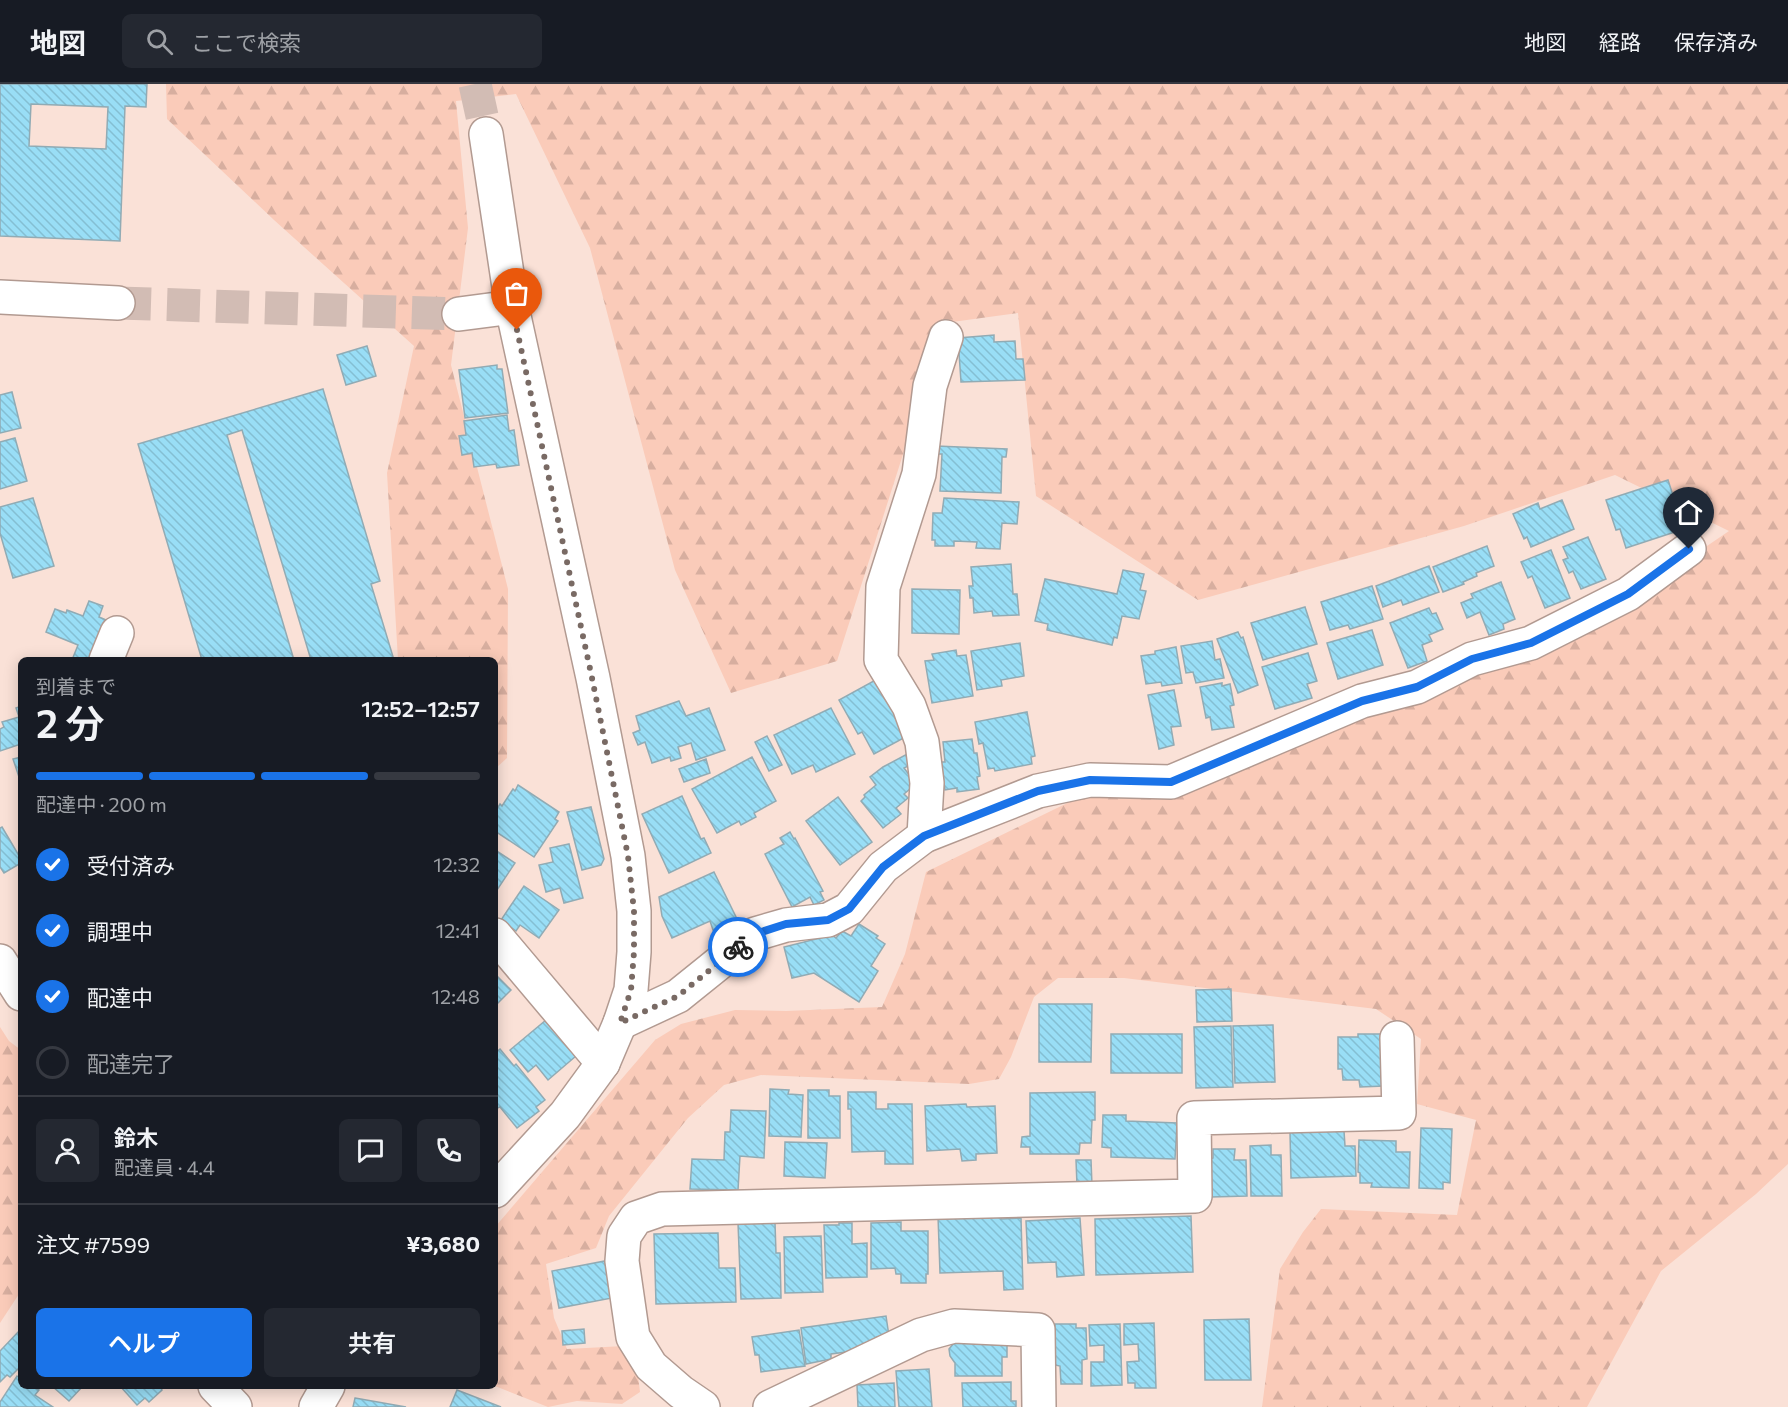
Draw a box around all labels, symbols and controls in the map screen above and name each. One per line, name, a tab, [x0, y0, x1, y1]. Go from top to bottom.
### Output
search box	[122, 14, 542, 68]
text: 地図	[30, 25, 86, 59]
icon: search	[143, 25, 176, 58]
text: ここで検索	[191, 29, 301, 56]
text: 地図	[1524, 29, 1566, 54]
text: 経路	[1599, 29, 1641, 54]
text: 保存済み	[1674, 29, 1758, 54]
pin	[491, 268, 542, 330]
icon: bag	[500, 277, 533, 310]
pin	[1663, 487, 1714, 549]
icon: home	[1672, 496, 1705, 529]
text: 到着まで	[36, 674, 116, 698]
text: 12:52–12:57	[361, 695, 480, 722]
text: 2 分	[36, 698, 104, 746]
text: 配達中 · 200 m	[36, 792, 167, 816]
icon: check	[36, 848, 69, 881]
text: 受付済み	[87, 852, 175, 879]
text: 12:32	[433, 852, 480, 876]
icon: check	[36, 914, 69, 947]
courier	[708, 917, 768, 977]
text: 調理中	[87, 918, 153, 945]
text: 12:41	[436, 918, 480, 942]
icon: bike	[722, 931, 755, 964]
icon: check	[36, 980, 69, 1013]
text: 配達中	[87, 984, 153, 1011]
text: 12:48	[432, 984, 480, 1008]
text: 配達完了	[87, 1050, 175, 1077]
button: person	[36, 1119, 99, 1182]
button: chat	[339, 1119, 402, 1182]
button: phone	[417, 1119, 480, 1182]
text: 鈴木	[114, 1124, 158, 1151]
text: 配達員 · 4.4	[114, 1155, 215, 1179]
text: ¥3,680	[406, 1230, 480, 1257]
text: 注文 #7599	[36, 1231, 150, 1258]
button: ヘルプ	[36, 1308, 252, 1377]
button: 共有	[264, 1308, 480, 1377]

